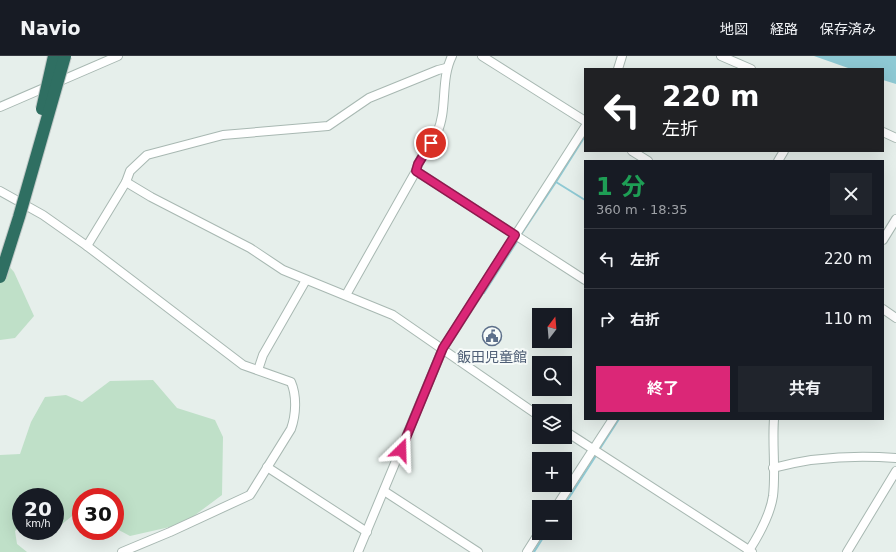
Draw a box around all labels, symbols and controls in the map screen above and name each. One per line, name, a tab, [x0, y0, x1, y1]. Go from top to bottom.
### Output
text: Navio	[20, 17, 81, 39]
text: 地図	[720, 21, 748, 37]
text: 経路	[770, 21, 798, 37]
text: 保存済み	[820, 21, 876, 37]
text: 220 m	[662, 80, 759, 113]
icon: left	[596, 84, 648, 136]
text: 左折	[662, 118, 698, 139]
pin	[414, 126, 448, 160]
icon: arrive	[420, 132, 442, 154]
text: 1 分	[596, 173, 645, 201]
button: close	[830, 173, 872, 215]
text: 360 m · 18:35	[596, 202, 687, 217]
icon: left	[596, 248, 618, 270]
text: 220 m	[824, 250, 872, 268]
text: 左折	[630, 251, 660, 269]
north arrow	[532, 308, 572, 348]
map controls	[532, 308, 572, 540]
icon: right	[596, 308, 618, 330]
text: 110 m	[824, 310, 872, 328]
text: 右折	[630, 311, 660, 329]
public building icon: 飯田児童館	[481, 325, 503, 347]
place label: 飯田児童館	[457, 349, 527, 365]
button: search	[532, 356, 572, 396]
button: 終了	[596, 366, 730, 412]
button: 共有	[738, 366, 872, 412]
button: layers	[532, 404, 572, 444]
position arrow	[380, 429, 422, 471]
button: +	[532, 452, 572, 492]
speed limit sign: 30	[72, 488, 124, 540]
text: 20	[24, 497, 52, 521]
button: −	[532, 500, 572, 540]
text: km/h	[25, 518, 51, 529]

